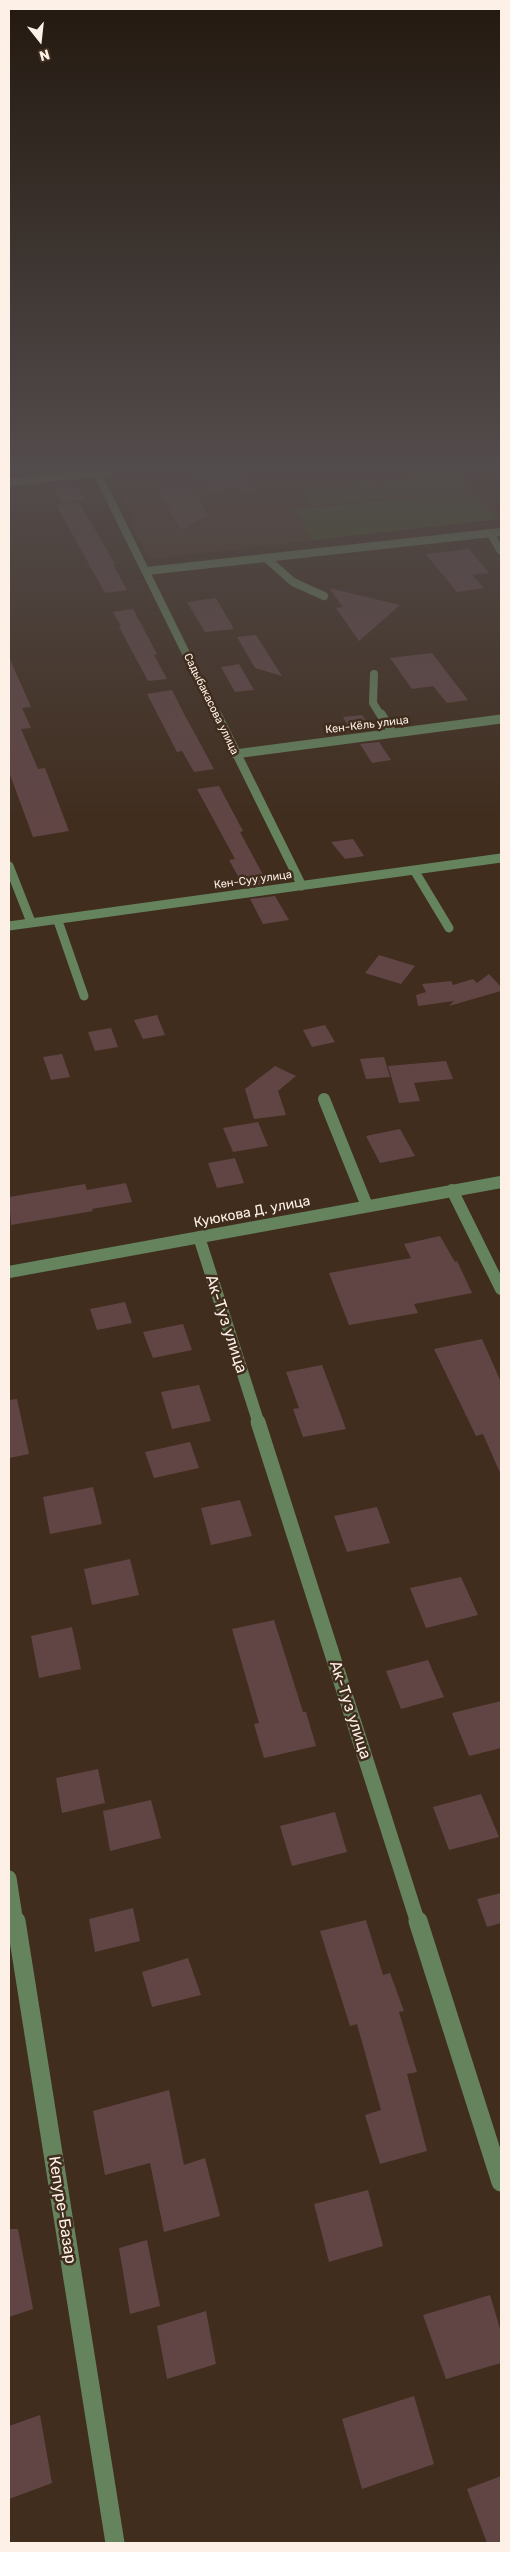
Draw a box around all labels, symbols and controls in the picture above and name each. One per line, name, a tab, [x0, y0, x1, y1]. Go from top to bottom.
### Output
north arrow	[15, 15, 65, 65]
text: N	[37, 45, 51, 64]
street label: Садыбакасова улица	[181, 651, 241, 757]
street label: Кен-Кёль улица	[325, 713, 409, 737]
street label: Кен-Суу улица	[213, 868, 293, 892]
street label: Куюкова Д. улица	[192, 1192, 312, 1232]
street label: Ак-Туз улица	[201, 1272, 251, 1376]
street label: Ак-Туз улица	[325, 1658, 375, 1762]
street label: Кепуре-Базар	[44, 2155, 80, 2265]

